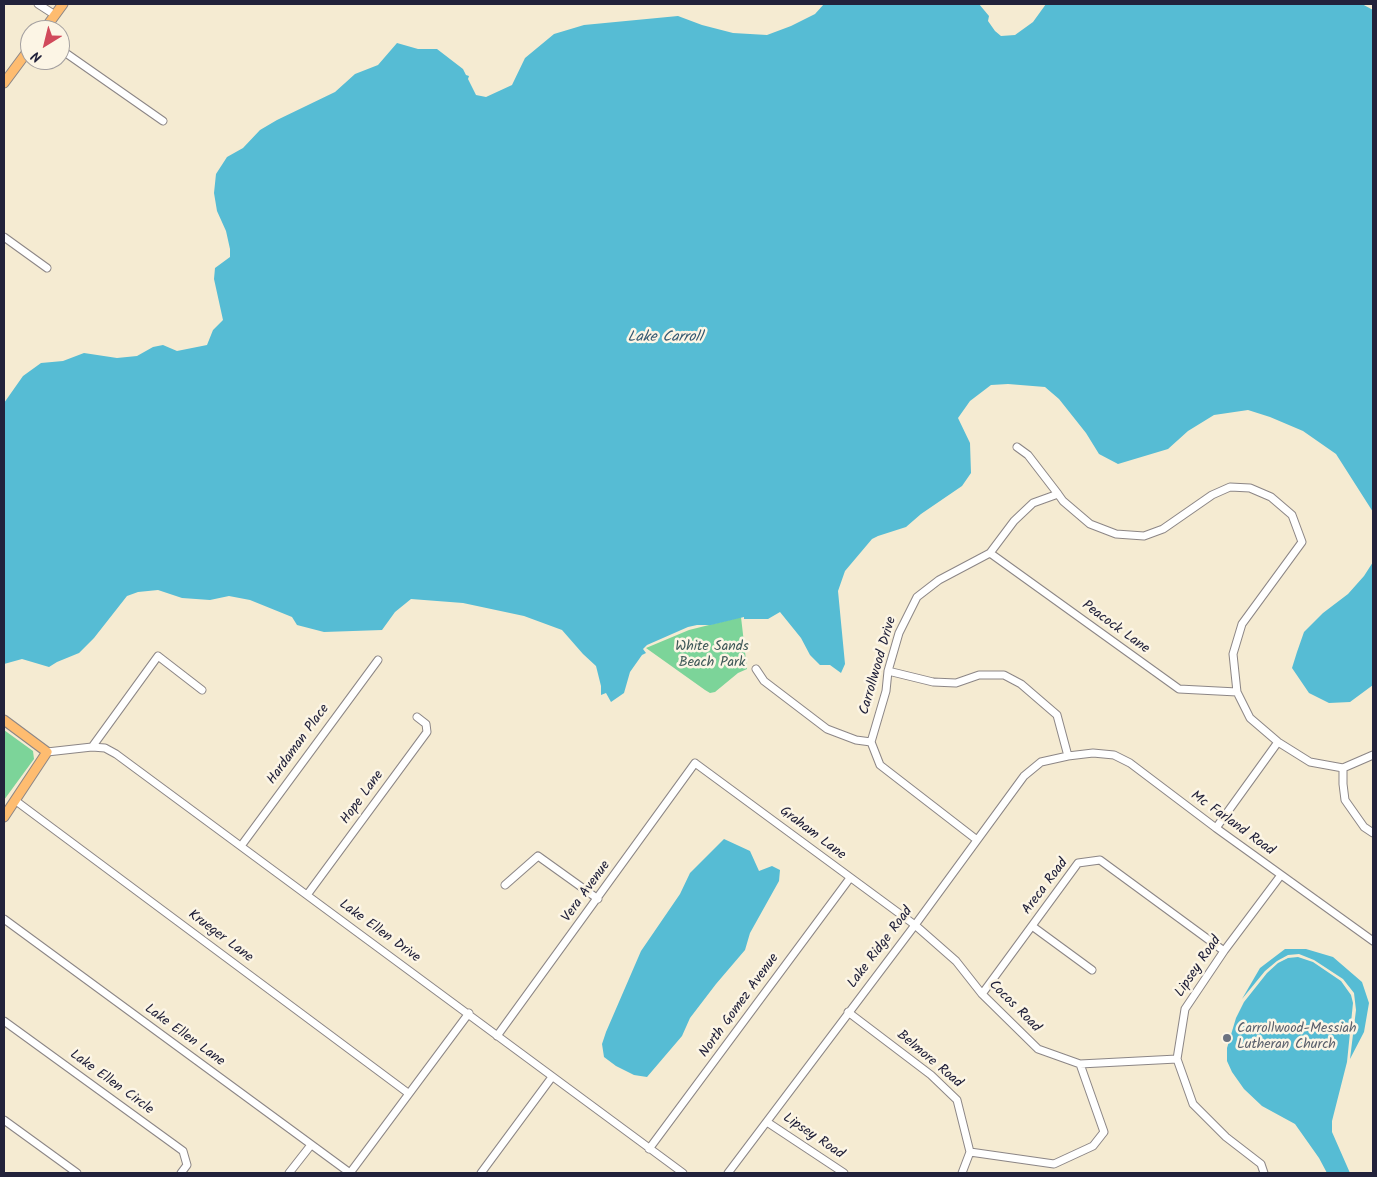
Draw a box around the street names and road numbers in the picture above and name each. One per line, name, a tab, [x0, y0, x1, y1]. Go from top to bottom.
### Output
street label: Peacock Lane	[1078, 598, 1152, 658]
street label: Carrollwood Drive	[857, 615, 901, 717]
street label: Hardaman Place	[264, 702, 334, 788]
street label: Hope Lane	[338, 768, 388, 828]
street label: Mc Farland Road	[1187, 788, 1277, 860]
street label: Graham Lane	[776, 804, 848, 864]
street label: Areca Road	[1019, 856, 1073, 918]
street label: Vera Avenue	[559, 858, 615, 926]
street label: Lake Ellen Drive	[335, 897, 423, 967]
street label: Lake Ridge Road	[845, 904, 917, 992]
street label: Krueger Lane	[184, 907, 256, 967]
street label: Lipsey Road	[1172, 933, 1226, 1001]
street label: North Gomez Avenue	[697, 951, 783, 1061]
street label: Cocos Road	[984, 977, 1044, 1037]
street label: Lake Ellen Lane	[141, 1001, 227, 1071]
street label: Belmore Road	[893, 1028, 965, 1092]
street label: Lake Ellen Circle	[66, 1047, 156, 1119]
street label: Lipsey Road	[779, 1110, 847, 1164]

